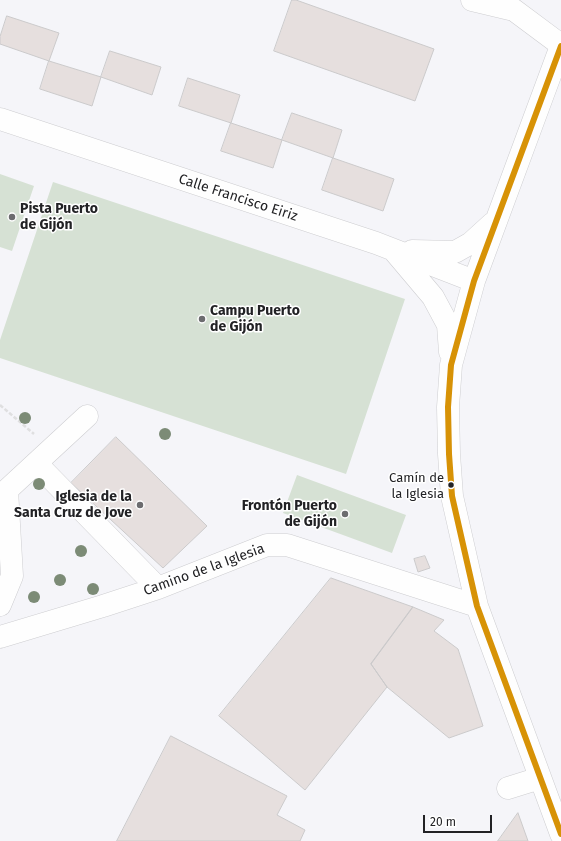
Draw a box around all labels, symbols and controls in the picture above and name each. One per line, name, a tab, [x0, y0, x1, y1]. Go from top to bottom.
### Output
street label: Calle Francisco Eiriz	[176, 171, 300, 225]
place label: Pista Puerto de Gijón	[20, 201, 98, 234]
marker: Pista Puerto de Gijón	[7, 212, 17, 222]
place label: Campu Puerto de Gijón	[210, 303, 300, 336]
marker: Campu Puerto de Gijón	[197, 314, 207, 324]
place label: Camín de la Iglesia	[389, 470, 444, 501]
marker: Camín de la Iglesia	[446, 480, 456, 490]
place label: Iglesia de la Santa Cruz de Jove	[14, 489, 132, 522]
place label: Frontón Puerto de Gijón	[242, 498, 337, 530]
marker: Iglesia de la Santa Cruz de Jove	[135, 500, 145, 510]
marker: Frontón Puerto de Gijón	[340, 509, 350, 519]
street label: Camino de la Iglesia	[141, 540, 267, 600]
scale bar	[425, 807, 494, 833]
text: 20 m	[430, 815, 456, 829]

